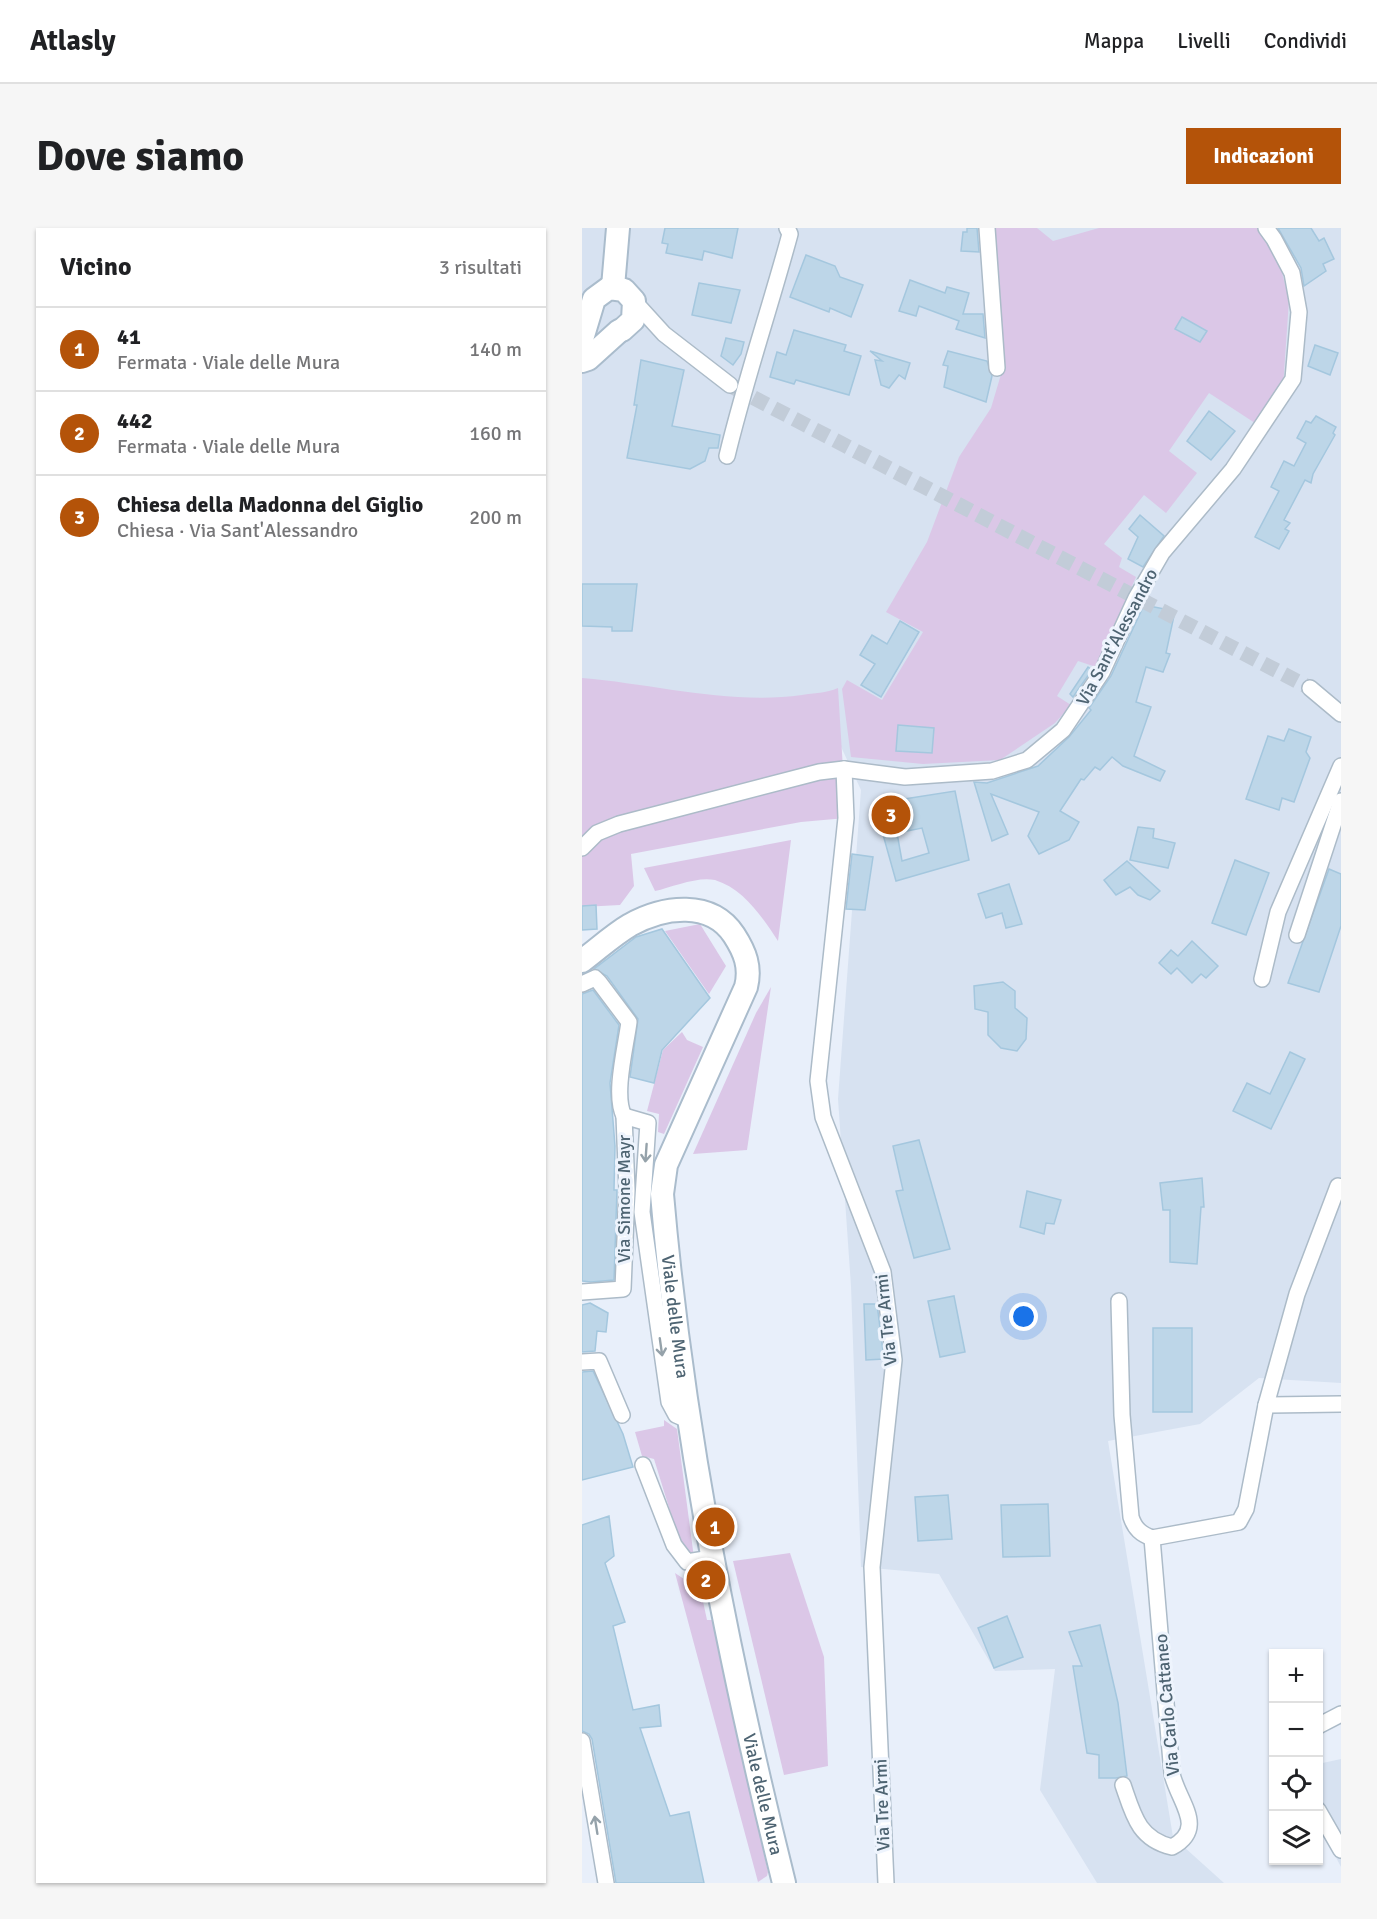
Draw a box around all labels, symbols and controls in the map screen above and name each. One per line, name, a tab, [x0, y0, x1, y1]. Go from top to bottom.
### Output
text: Atlasly	[30, 24, 116, 58]
text: Mappa	[1084, 28, 1144, 54]
text: Livelli	[1177, 28, 1231, 54]
text: Condividi	[1264, 28, 1347, 54]
button: Indicazioni	[1186, 128, 1341, 184]
text: Dove siamo	[36, 131, 244, 182]
text: Vicino	[60, 251, 132, 283]
text: 3 risultati	[439, 255, 522, 280]
text: 41	[117, 323, 141, 350]
text: 1	[74, 337, 85, 362]
text: 140 m	[469, 337, 522, 362]
text: Fermata · Viale delle Mura	[117, 350, 340, 375]
text: 442	[117, 407, 153, 434]
text: 2	[74, 421, 85, 446]
text: 160 m	[469, 421, 522, 446]
text: Fermata · Viale delle Mura	[117, 434, 340, 459]
text: Chiesa della Madonna del Giglio	[117, 491, 423, 518]
text: 3	[74, 505, 85, 530]
text: 200 m	[469, 505, 522, 530]
text: Chiesa · Via Sant'Alessandro	[117, 518, 358, 543]
street label: Via Sant'Alessandro	[1072, 565, 1162, 709]
pin: 3	[872, 792, 910, 838]
street label: Via Simone Mayr	[613, 1135, 635, 1263]
one-way arrow	[640, 1143, 651, 1163]
street label: Viale delle Mura	[657, 1254, 694, 1380]
street label: Via Tre Armi	[870, 1273, 902, 1367]
your location	[1009, 1302, 1038, 1331]
one-way arrow	[655, 1337, 666, 1356]
pin: 1	[696, 1504, 734, 1550]
pin: 2	[686, 1558, 726, 1602]
street label: Via Carlo Cattaneo	[1150, 1633, 1184, 1777]
map controls	[1269, 1649, 1323, 1865]
button: +	[1269, 1649, 1323, 1703]
button: −	[1269, 1703, 1323, 1757]
street label: Viale delle Mura	[738, 1731, 788, 1857]
button: locate	[1269, 1757, 1323, 1811]
street label: Via Tre Armi	[869, 1758, 895, 1852]
button: layers	[1269, 1811, 1323, 1865]
one-way arrow	[591, 1816, 602, 1836]

